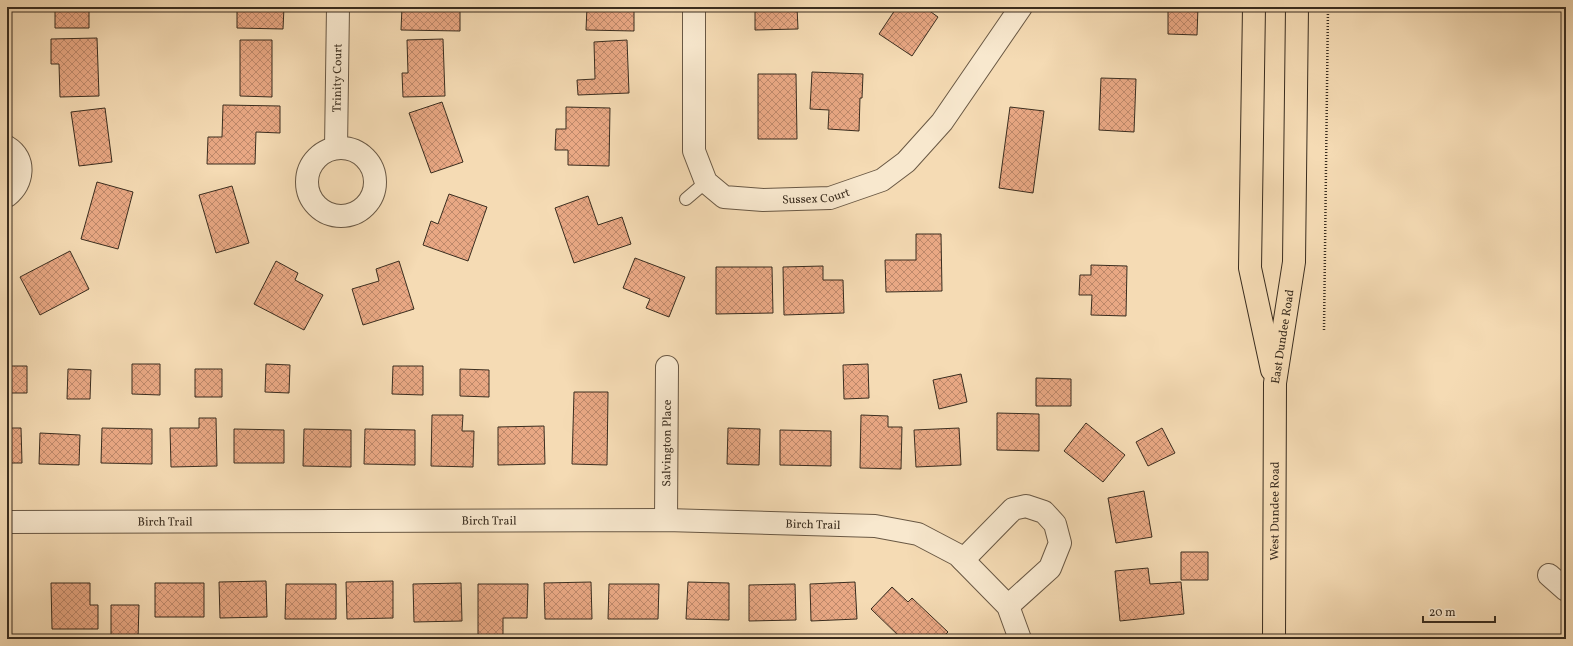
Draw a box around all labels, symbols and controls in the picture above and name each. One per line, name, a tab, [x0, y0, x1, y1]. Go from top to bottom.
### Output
street label: Trinity Court	[330, 43, 346, 113]
street label: Sussex Court	[782, 185, 852, 208]
street label: East Dundee Road	[1268, 288, 1299, 385]
street label: Salvington Place	[659, 399, 676, 487]
street label: West Dundee Road	[1267, 461, 1284, 561]
street label: Birch Trail	[461, 513, 517, 530]
street label: Birch Trail	[137, 514, 193, 531]
street label: Birch Trail	[785, 516, 841, 534]
scale bar	[1423, 598, 1495, 624]
text: 20 m	[1429, 605, 1456, 621]

